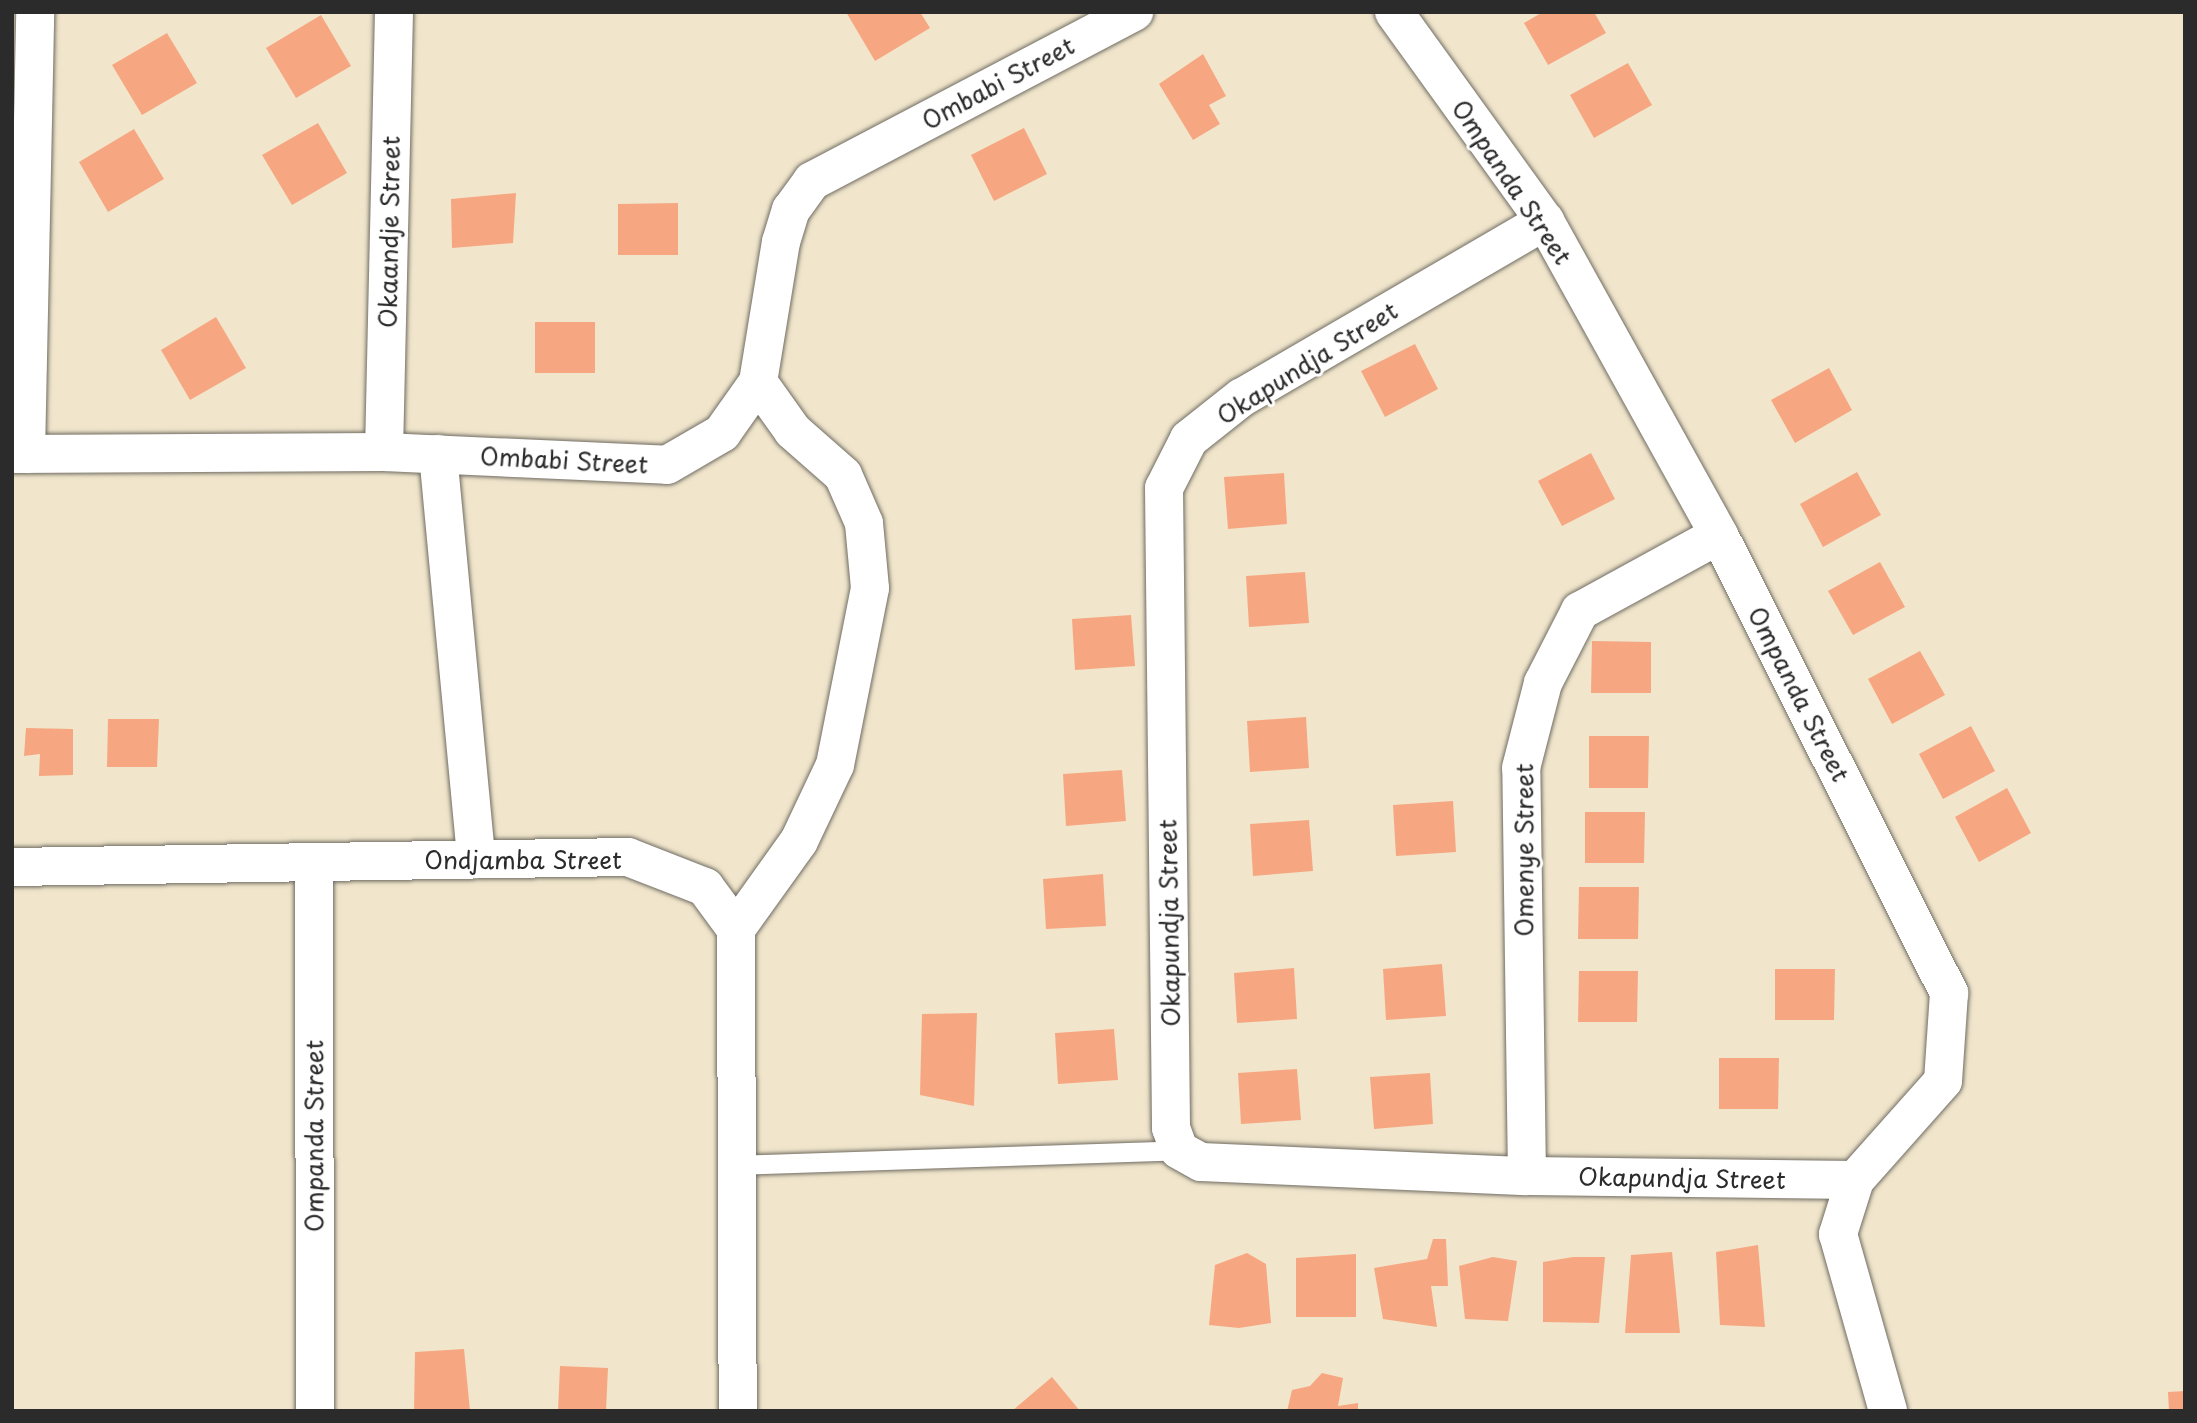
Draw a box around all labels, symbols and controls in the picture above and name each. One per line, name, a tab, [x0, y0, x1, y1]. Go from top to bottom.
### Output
street label: Ombabi Street	[916, 31, 1080, 135]
street label: Ompanda Street	[1446, 94, 1578, 270]
street label: Okaandje Street	[373, 135, 405, 329]
street label: Okapundja Street	[1211, 296, 1403, 430]
street label: Ombabi Street	[479, 441, 649, 479]
street label: Ompanda Street	[1743, 602, 1855, 786]
street label: Omenye Street	[1510, 763, 1538, 937]
street label: Okapundja Street	[1153, 819, 1185, 1027]
street label: Ondjamba Street	[423, 846, 623, 874]
street label: Ompanda Street	[300, 1040, 328, 1232]
street label: Okapundja Street	[1578, 1162, 1786, 1194]

